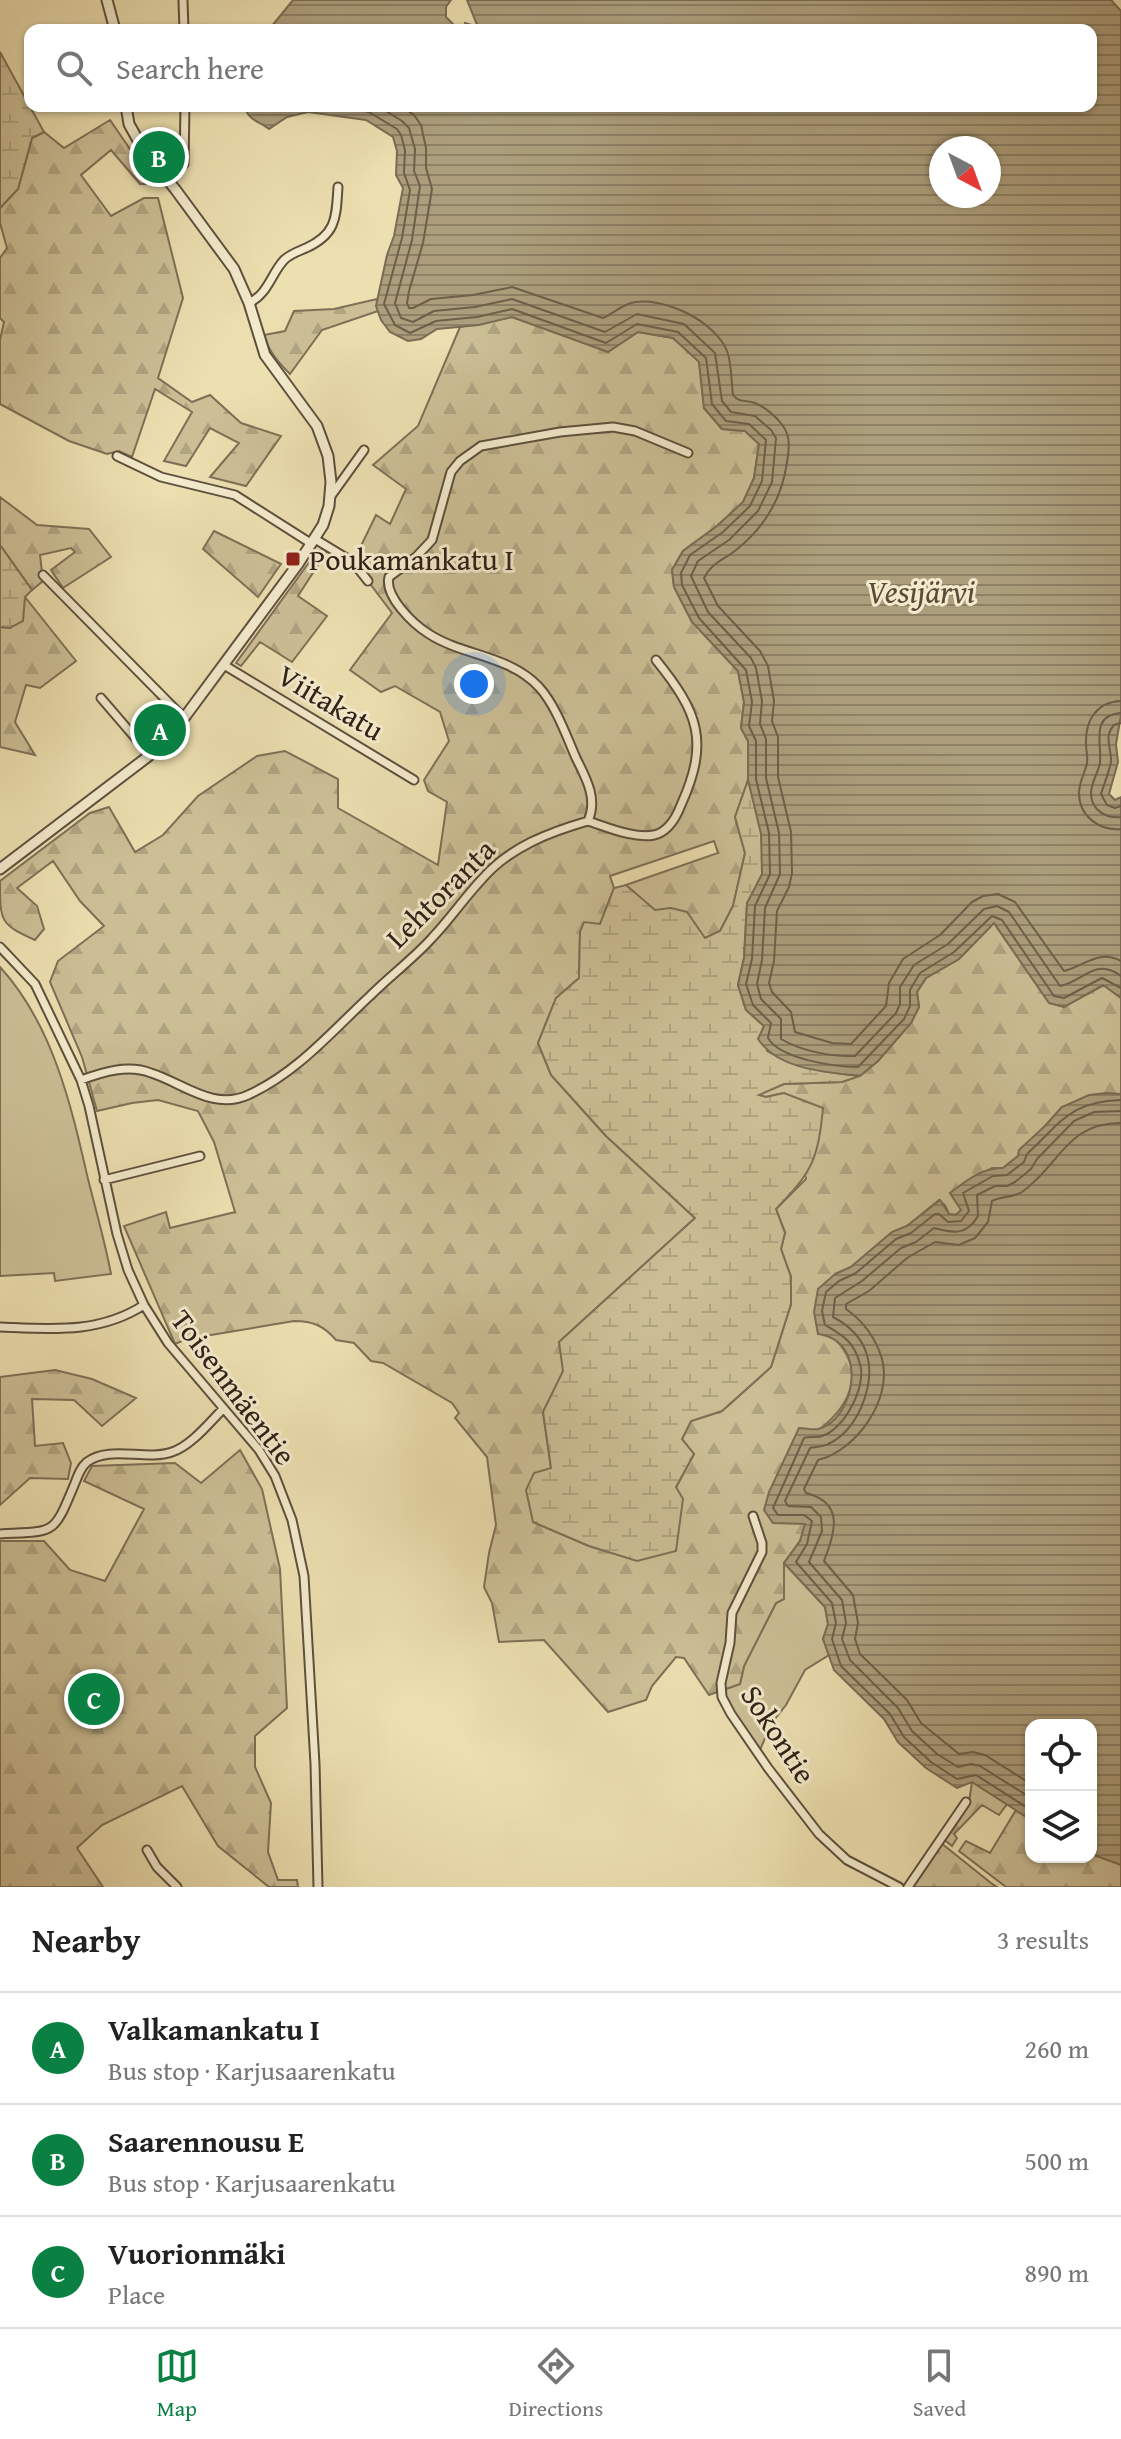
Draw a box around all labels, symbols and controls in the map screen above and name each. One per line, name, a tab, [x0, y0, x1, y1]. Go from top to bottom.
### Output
search box	[24, 24, 1097, 112]
icon: search	[52, 46, 96, 90]
text: Search here	[116, 46, 264, 90]
pin: B	[133, 127, 185, 187]
north arrow	[929, 136, 1001, 208]
place label: Poukamankatu I	[309, 537, 514, 581]
marker: Poukamankatu I	[284, 550, 302, 568]
water label: Vesijärvi	[867, 568, 975, 615]
street label: Viitakatu	[269, 653, 393, 752]
your location	[454, 664, 494, 704]
pin: A	[134, 700, 186, 760]
street label: Lehtoranta	[375, 828, 505, 958]
street label: Toisenmäentie	[161, 1300, 307, 1474]
pin: C	[68, 1669, 120, 1729]
street label: Sokontie	[731, 1676, 827, 1792]
map controls	[1025, 1719, 1097, 1863]
button: locate	[1025, 1719, 1097, 1791]
button: layers	[1025, 1791, 1097, 1863]
text: Nearby	[32, 1915, 141, 1964]
text: 3 results	[997, 1920, 1089, 1959]
text: Valkamankatu I	[108, 2007, 320, 2051]
text: A	[50, 2029, 66, 2068]
text: 260 m	[1024, 2029, 1089, 2068]
text: Bus stop · Karjusaarenkatu	[108, 2051, 396, 2090]
text: Saarennousu E	[108, 2119, 304, 2163]
text: B	[50, 2141, 66, 2180]
text: 500 m	[1024, 2141, 1089, 2180]
text: Bus stop · Karjusaarenkatu	[108, 2163, 396, 2202]
text: Vuorionmäki	[108, 2231, 285, 2275]
text: C	[51, 2253, 65, 2292]
text: 890 m	[1024, 2253, 1089, 2292]
text: Place	[108, 2275, 165, 2314]
tab: Map	[155, 2344, 199, 2424]
tab: Directions	[509, 2344, 603, 2424]
tab: Saved	[913, 2344, 966, 2424]

